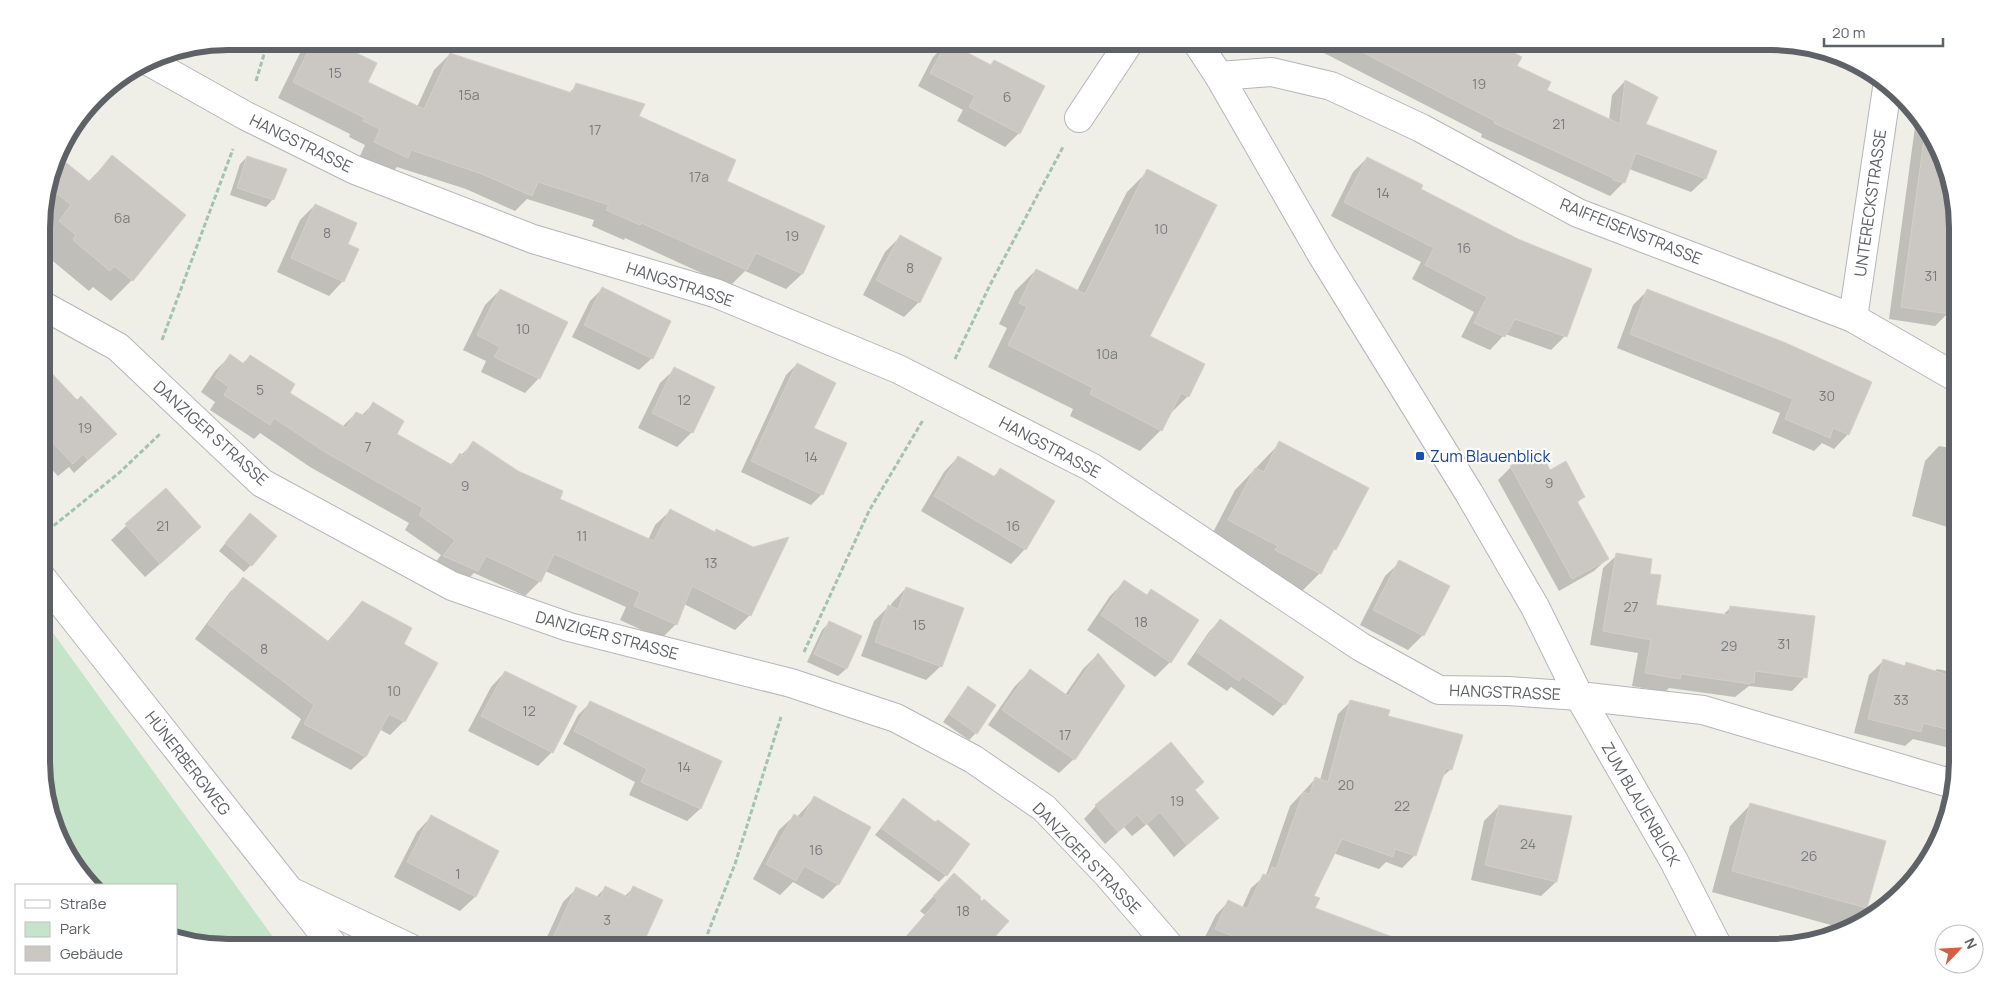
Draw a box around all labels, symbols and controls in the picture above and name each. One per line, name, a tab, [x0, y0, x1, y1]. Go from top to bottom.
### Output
scale bar	[1824, 15, 1943, 47]
text: 20 m	[1832, 22, 1865, 43]
house number: 15	[328, 63, 342, 82]
house number: 19	[1472, 74, 1486, 93]
house number: 15a	[458, 85, 480, 104]
house number: 6	[1003, 87, 1011, 106]
street label: HANGSTRASSE	[246, 109, 356, 177]
house number: 21	[1552, 114, 1566, 133]
house number: 17	[589, 120, 601, 139]
street label: UNTERECKSTRASSE	[1849, 128, 1891, 278]
house number: 17a	[689, 167, 709, 186]
house number: 14	[1376, 183, 1390, 202]
street label: RAIFFEISENSTRASSE	[1557, 192, 1705, 270]
house number: 6a	[114, 208, 130, 227]
house number: 10	[1154, 219, 1168, 238]
house number: 8	[323, 223, 331, 242]
house number: 19	[785, 226, 799, 245]
house number: 16	[1457, 238, 1471, 257]
street label: HANGSTRASSE	[623, 256, 737, 312]
house number: 8	[906, 258, 914, 277]
house number: 31	[1924, 266, 1938, 285]
house number: 10	[516, 319, 530, 338]
house number: 10a	[1096, 344, 1118, 363]
street label: DANZIGER STRASSE	[149, 376, 273, 490]
house number: 5	[256, 380, 264, 399]
house number: 30	[1819, 386, 1835, 405]
house number: 12	[677, 390, 691, 409]
street label: HANGSTRASSE	[996, 411, 1104, 483]
house number: 19	[78, 418, 92, 437]
house number: 7	[364, 437, 372, 456]
place label: Zum Blauenblick	[1430, 445, 1551, 467]
house number: 14	[804, 447, 818, 466]
marker: Zum Blauenblick	[1414, 450, 1426, 462]
house number: 9	[1545, 473, 1553, 492]
house number: 9	[461, 476, 469, 495]
house number: 21	[156, 516, 170, 535]
house number: 16	[1006, 516, 1020, 535]
house number: 11	[577, 526, 587, 545]
house number: 13	[704, 553, 718, 572]
house number: 27	[1623, 597, 1639, 616]
street label: DANZIGER STRASSE	[533, 605, 681, 665]
house number: 18	[1134, 612, 1148, 631]
house number: 15	[912, 615, 926, 634]
house number: 31	[1777, 634, 1791, 653]
house number: 29	[1721, 636, 1737, 655]
house number: 8	[260, 639, 268, 658]
street label: HANGSTRASSE	[1449, 679, 1561, 705]
house number: 10	[387, 681, 401, 700]
house number: 33	[1893, 690, 1909, 709]
house number: 12	[522, 701, 536, 720]
street label: HÜNERBERGWEG	[140, 706, 236, 820]
house number: 17	[1059, 725, 1071, 744]
street label: ZUM BLAUENBLICK	[1597, 738, 1686, 870]
house number: 14	[677, 757, 691, 776]
house number: 20	[1338, 775, 1354, 794]
house number: 19	[1170, 791, 1184, 810]
house number: 22	[1394, 796, 1410, 815]
street label: DANZIGER STRASSE	[1028, 797, 1146, 919]
house number: 24	[1520, 834, 1536, 853]
house number: 16	[809, 840, 823, 859]
house number: 26	[1801, 846, 1817, 865]
house number: 1	[455, 864, 461, 883]
legend	[15, 884, 178, 974]
text: Straße	[60, 893, 107, 914]
house number: 18	[956, 901, 970, 920]
house number: 3	[603, 910, 611, 929]
text: Park	[60, 918, 90, 939]
north arrow	[1934, 924, 1984, 974]
text: N	[1960, 935, 1982, 952]
text: Gebäude	[60, 943, 123, 964]

